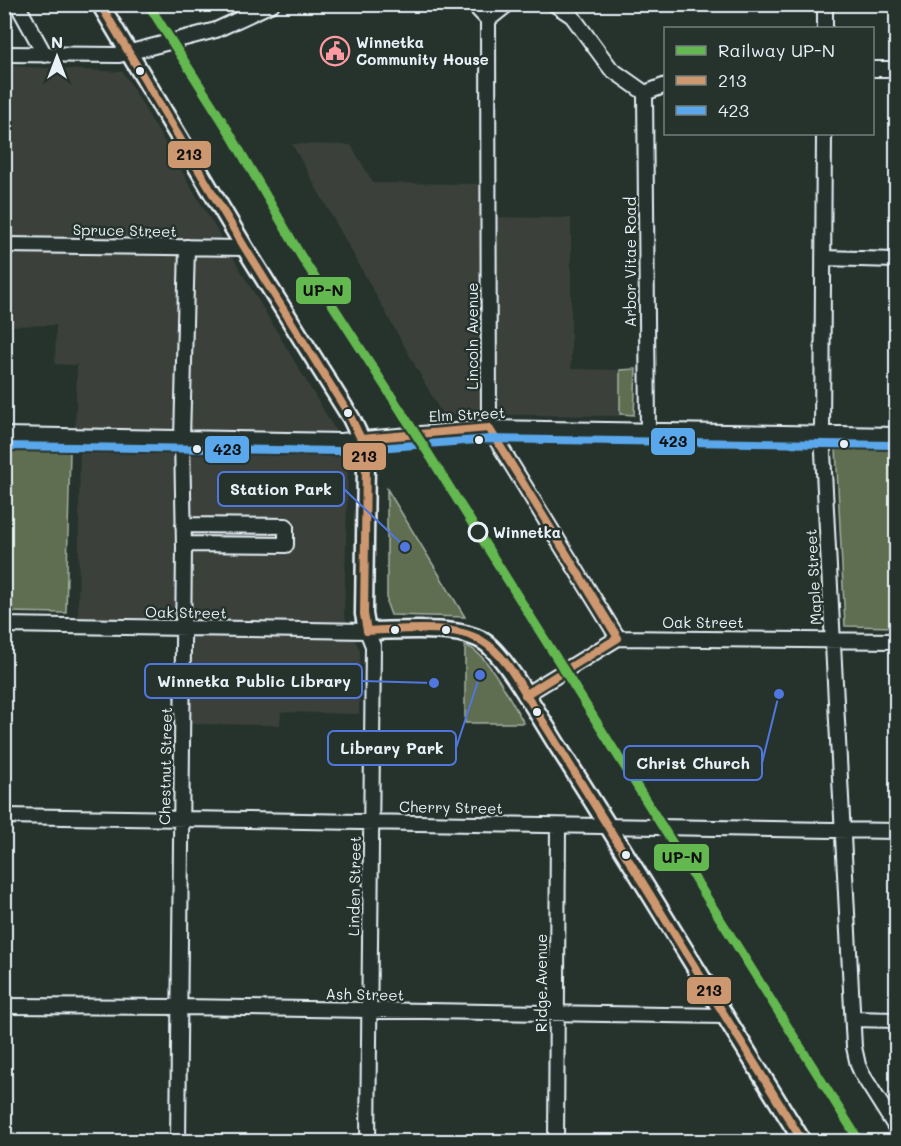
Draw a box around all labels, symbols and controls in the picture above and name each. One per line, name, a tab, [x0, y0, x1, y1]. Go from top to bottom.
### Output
north arrow	[27, 27, 87, 87]
legend	[664, 27, 874, 135]
text: N	[51, 31, 63, 52]
place label: Winnetka Community House	[356, 32, 489, 69]
public building icon: Winnetka Community House	[319, 35, 351, 67]
text: Railway UP-N	[718, 38, 835, 62]
unlabelled marker	[134, 65, 146, 77]
text: 213	[718, 68, 747, 92]
text: 423	[718, 98, 749, 122]
line badge: 213	[167, 140, 212, 169]
text: 213	[176, 143, 202, 164]
street label: Arbor Vitae Road	[620, 197, 640, 327]
street label: Spruce Street	[73, 219, 177, 241]
line badge: UP-N	[295, 276, 352, 305]
text: UP-N	[302, 279, 344, 300]
street label: Lincoln Avenue	[462, 282, 482, 390]
street label: Elm Street	[428, 402, 506, 426]
unlabelled marker	[342, 407, 354, 419]
line badge: 423	[650, 427, 696, 456]
text: 423	[659, 430, 688, 451]
unlabelled marker	[473, 434, 485, 446]
line badge: 423	[204, 435, 250, 464]
text: 423	[213, 438, 242, 459]
unlabelled marker	[838, 438, 850, 450]
line badge: 213	[342, 442, 387, 471]
unlabelled marker	[191, 443, 203, 455]
text: 213	[351, 445, 377, 466]
callout: Station Park	[218, 472, 344, 506]
text: Station Park	[230, 478, 332, 499]
marker: Winnetka	[468, 522, 488, 542]
place label: Winnetka	[493, 522, 561, 542]
street label: Maple Street	[800, 528, 826, 626]
street label: Oak Street	[145, 601, 227, 623]
street label: Oak Street	[662, 612, 744, 632]
unlabelled marker	[389, 624, 401, 636]
unlabelled marker	[440, 624, 452, 636]
callout: Winnetka Public Library	[145, 664, 362, 698]
text: Winnetka Public Library	[157, 670, 351, 691]
unlabelled marker	[531, 706, 543, 718]
street label: Chestnut Street	[154, 707, 176, 825]
callout: Library Park	[328, 731, 456, 765]
text: Library Park	[340, 737, 444, 758]
callout: Christ Church	[624, 746, 762, 780]
text: Christ Church	[636, 752, 750, 773]
street label: Cherry Street	[399, 796, 503, 818]
street label: Linden Street	[343, 836, 365, 936]
line badge: UP-N	[653, 843, 710, 872]
text: UP-N	[661, 846, 703, 867]
unlabelled marker	[620, 849, 632, 861]
street label: Ridge Avenue	[531, 934, 551, 1032]
line badge: 213	[686, 976, 732, 1005]
text: 213	[696, 979, 722, 1000]
street label: Ash Street	[325, 983, 405, 1005]

